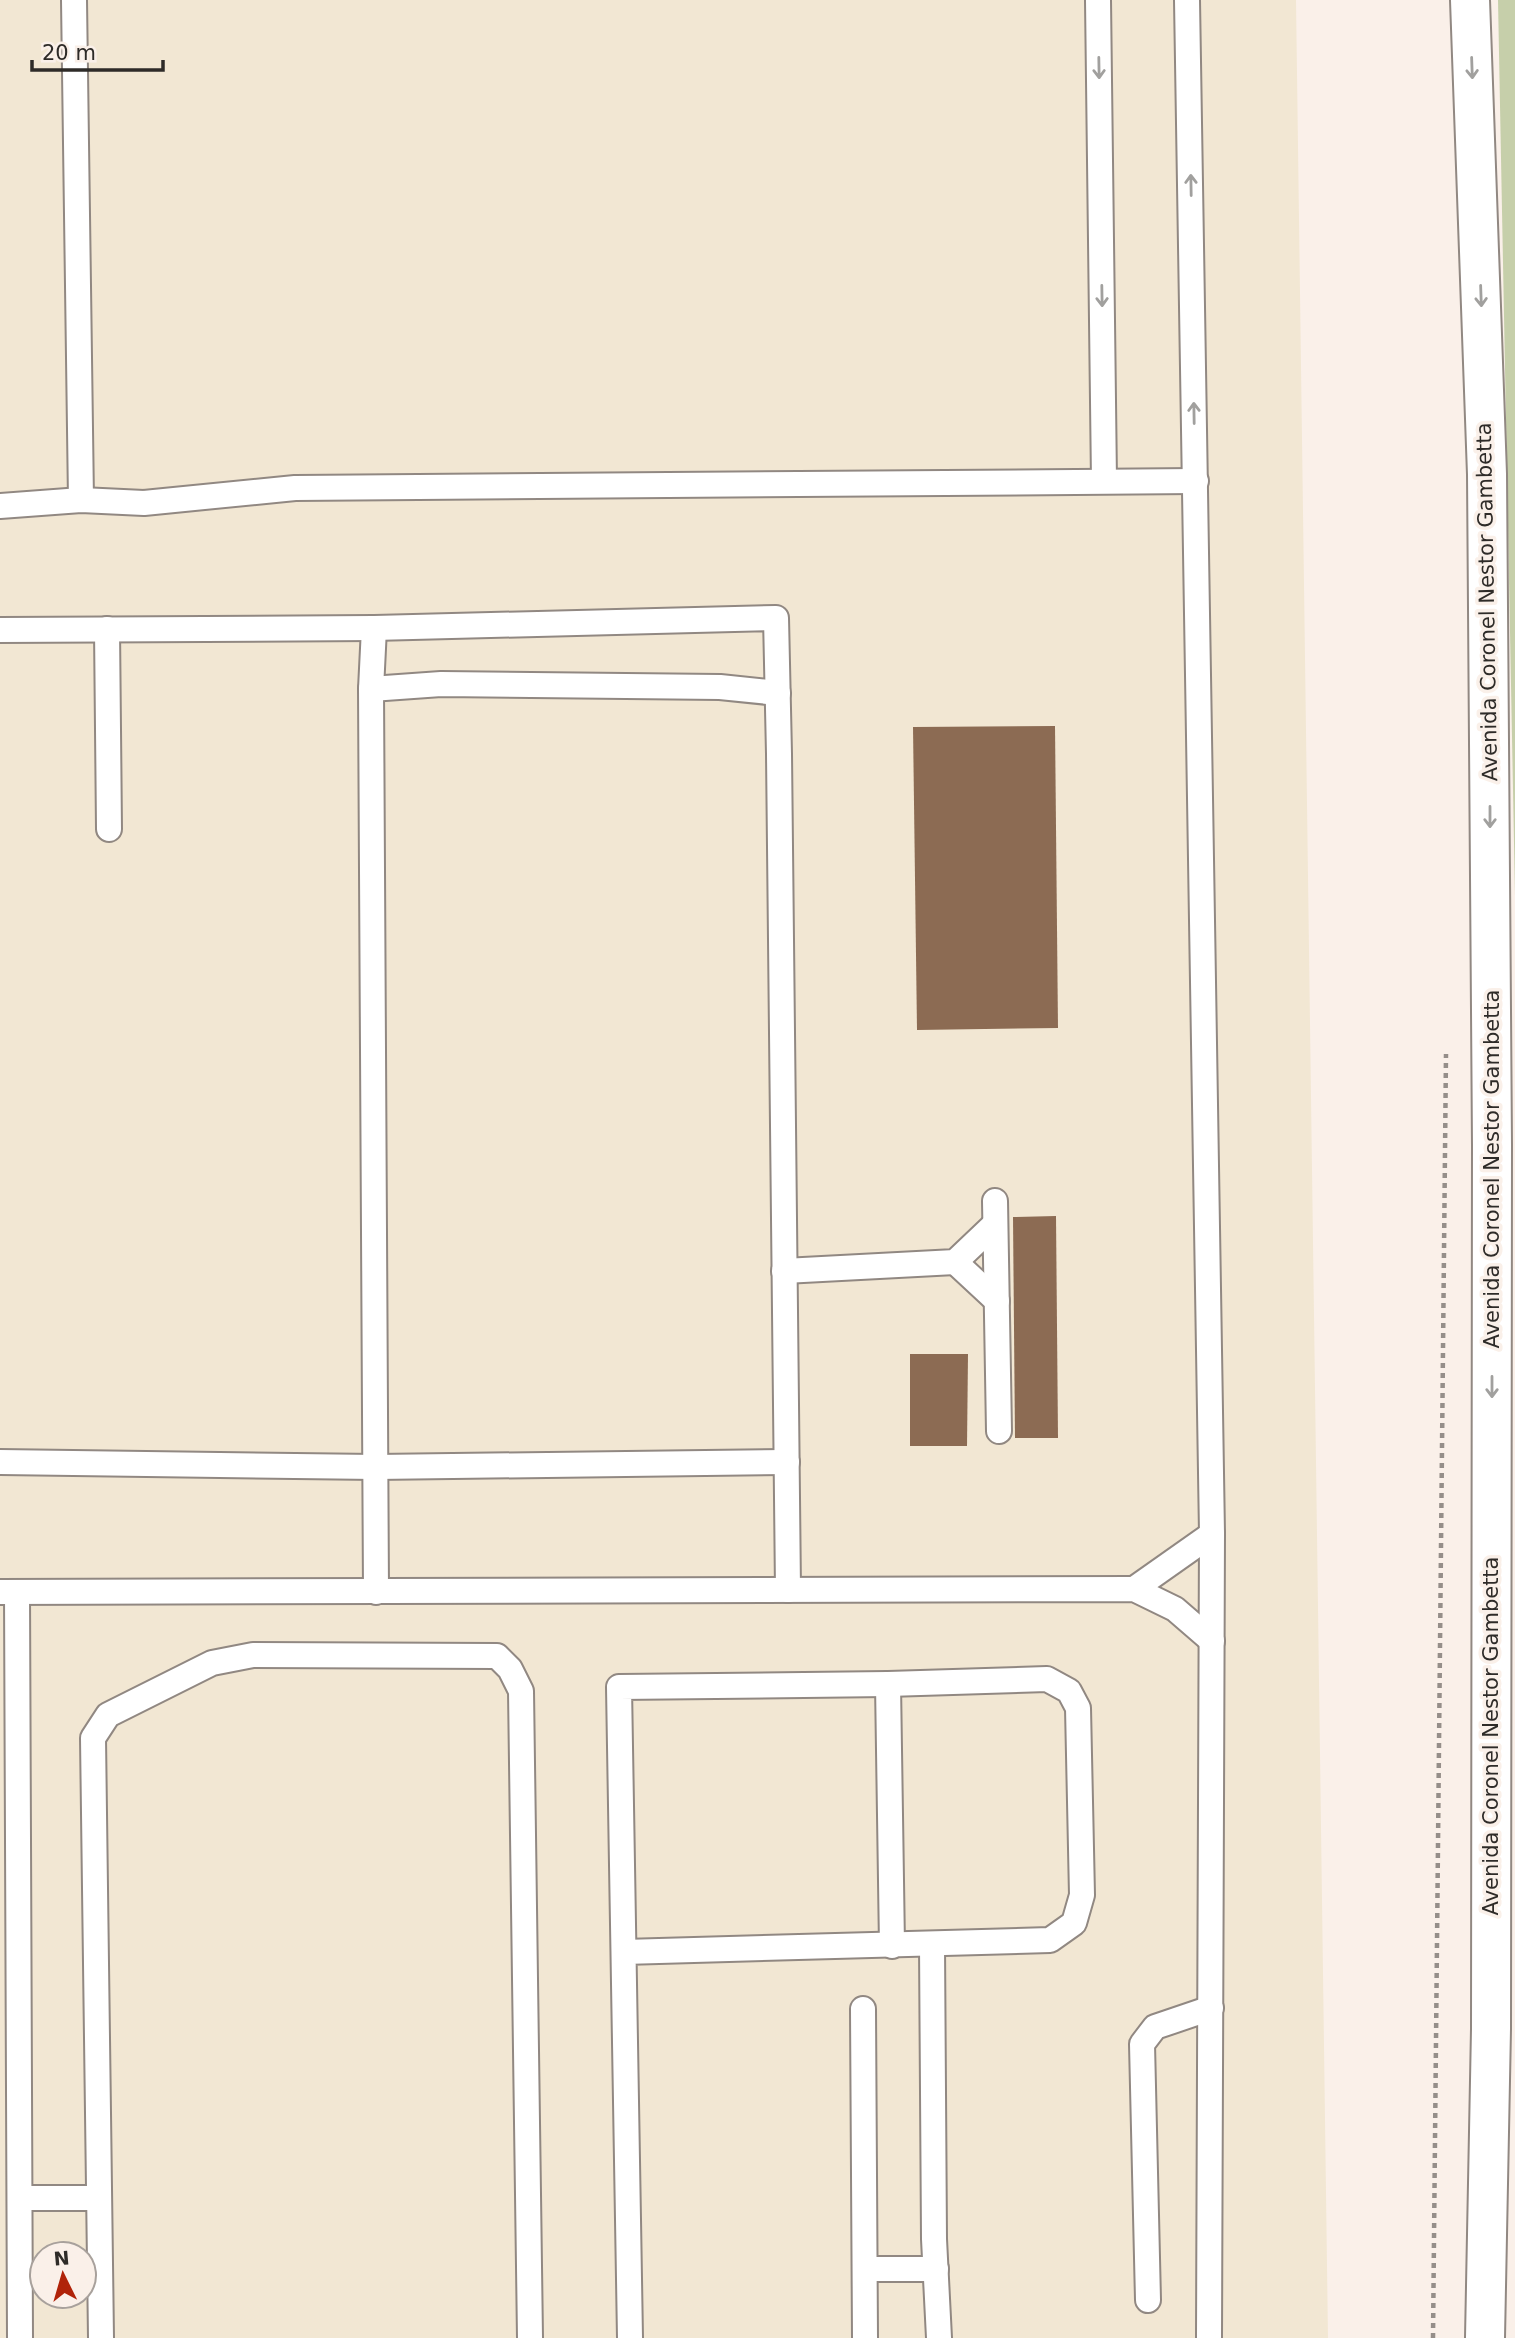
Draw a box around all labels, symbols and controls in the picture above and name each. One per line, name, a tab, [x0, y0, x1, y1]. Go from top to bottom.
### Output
scale bar	[32, 28, 163, 72]
text: 20 m	[42, 41, 96, 65]
one-way arrow	[1092, 56, 1106, 79]
one-way arrow	[1466, 56, 1479, 79]
one-way arrow	[1184, 174, 1197, 197]
one-way arrow	[1095, 284, 1109, 307]
one-way arrow	[1474, 284, 1487, 307]
one-way arrow	[1188, 401, 1201, 424]
street label: Avenida Coronel Nestor Gambetta	[1472, 422, 1502, 782]
one-way arrow	[1483, 805, 1497, 828]
street label: Avenida Coronel Nestor Gambetta	[1480, 990, 1504, 1348]
one-way arrow	[1485, 1376, 1499, 1399]
street label: Avenida Coronel Nestor Gambetta	[1479, 1557, 1503, 1915]
north arrow	[28, 2240, 98, 2310]
text: N	[53, 2246, 70, 2270]

